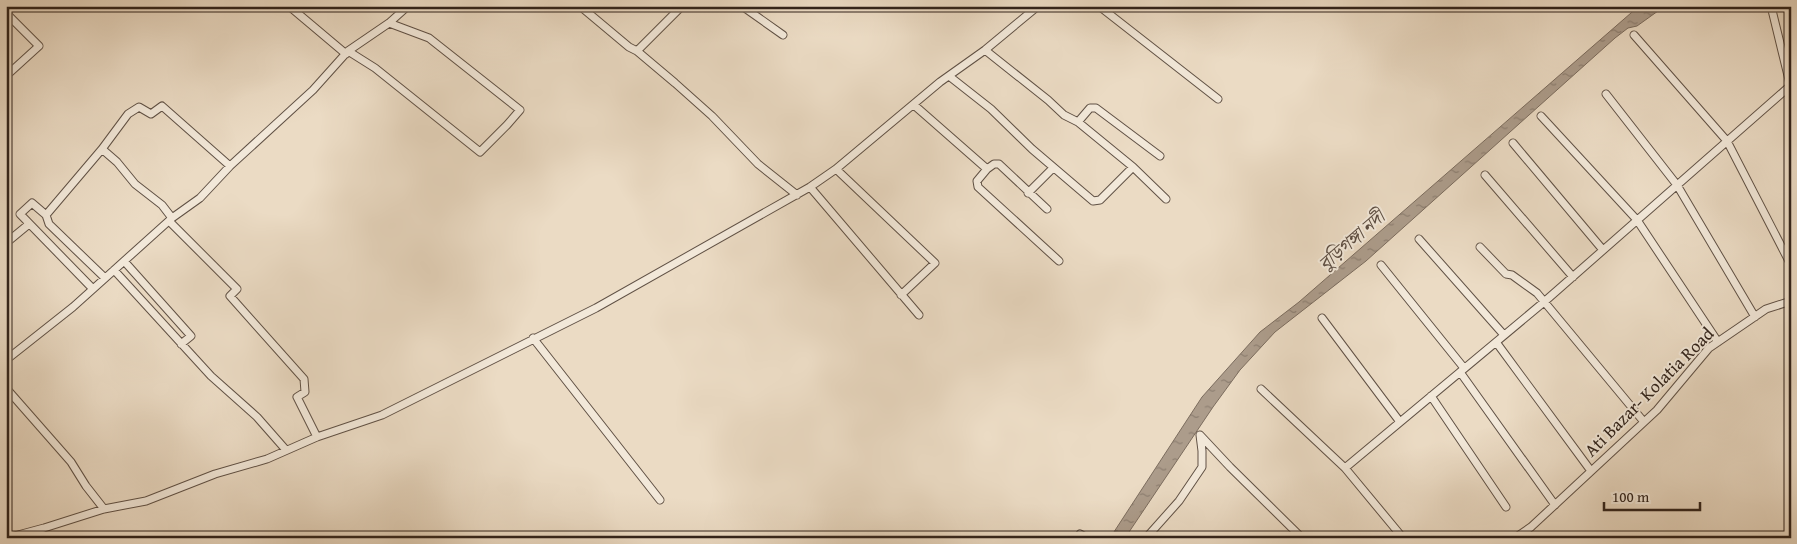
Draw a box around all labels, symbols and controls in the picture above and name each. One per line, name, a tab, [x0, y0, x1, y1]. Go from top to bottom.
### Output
water label: বুড়িগঙ্গা নদী	[1312, 202, 1392, 277]
street label: Ati Bazar- Kolatia Road	[1578, 320, 1720, 463]
scale bar	[1604, 479, 1701, 511]
text: 100 m	[1612, 486, 1650, 507]

